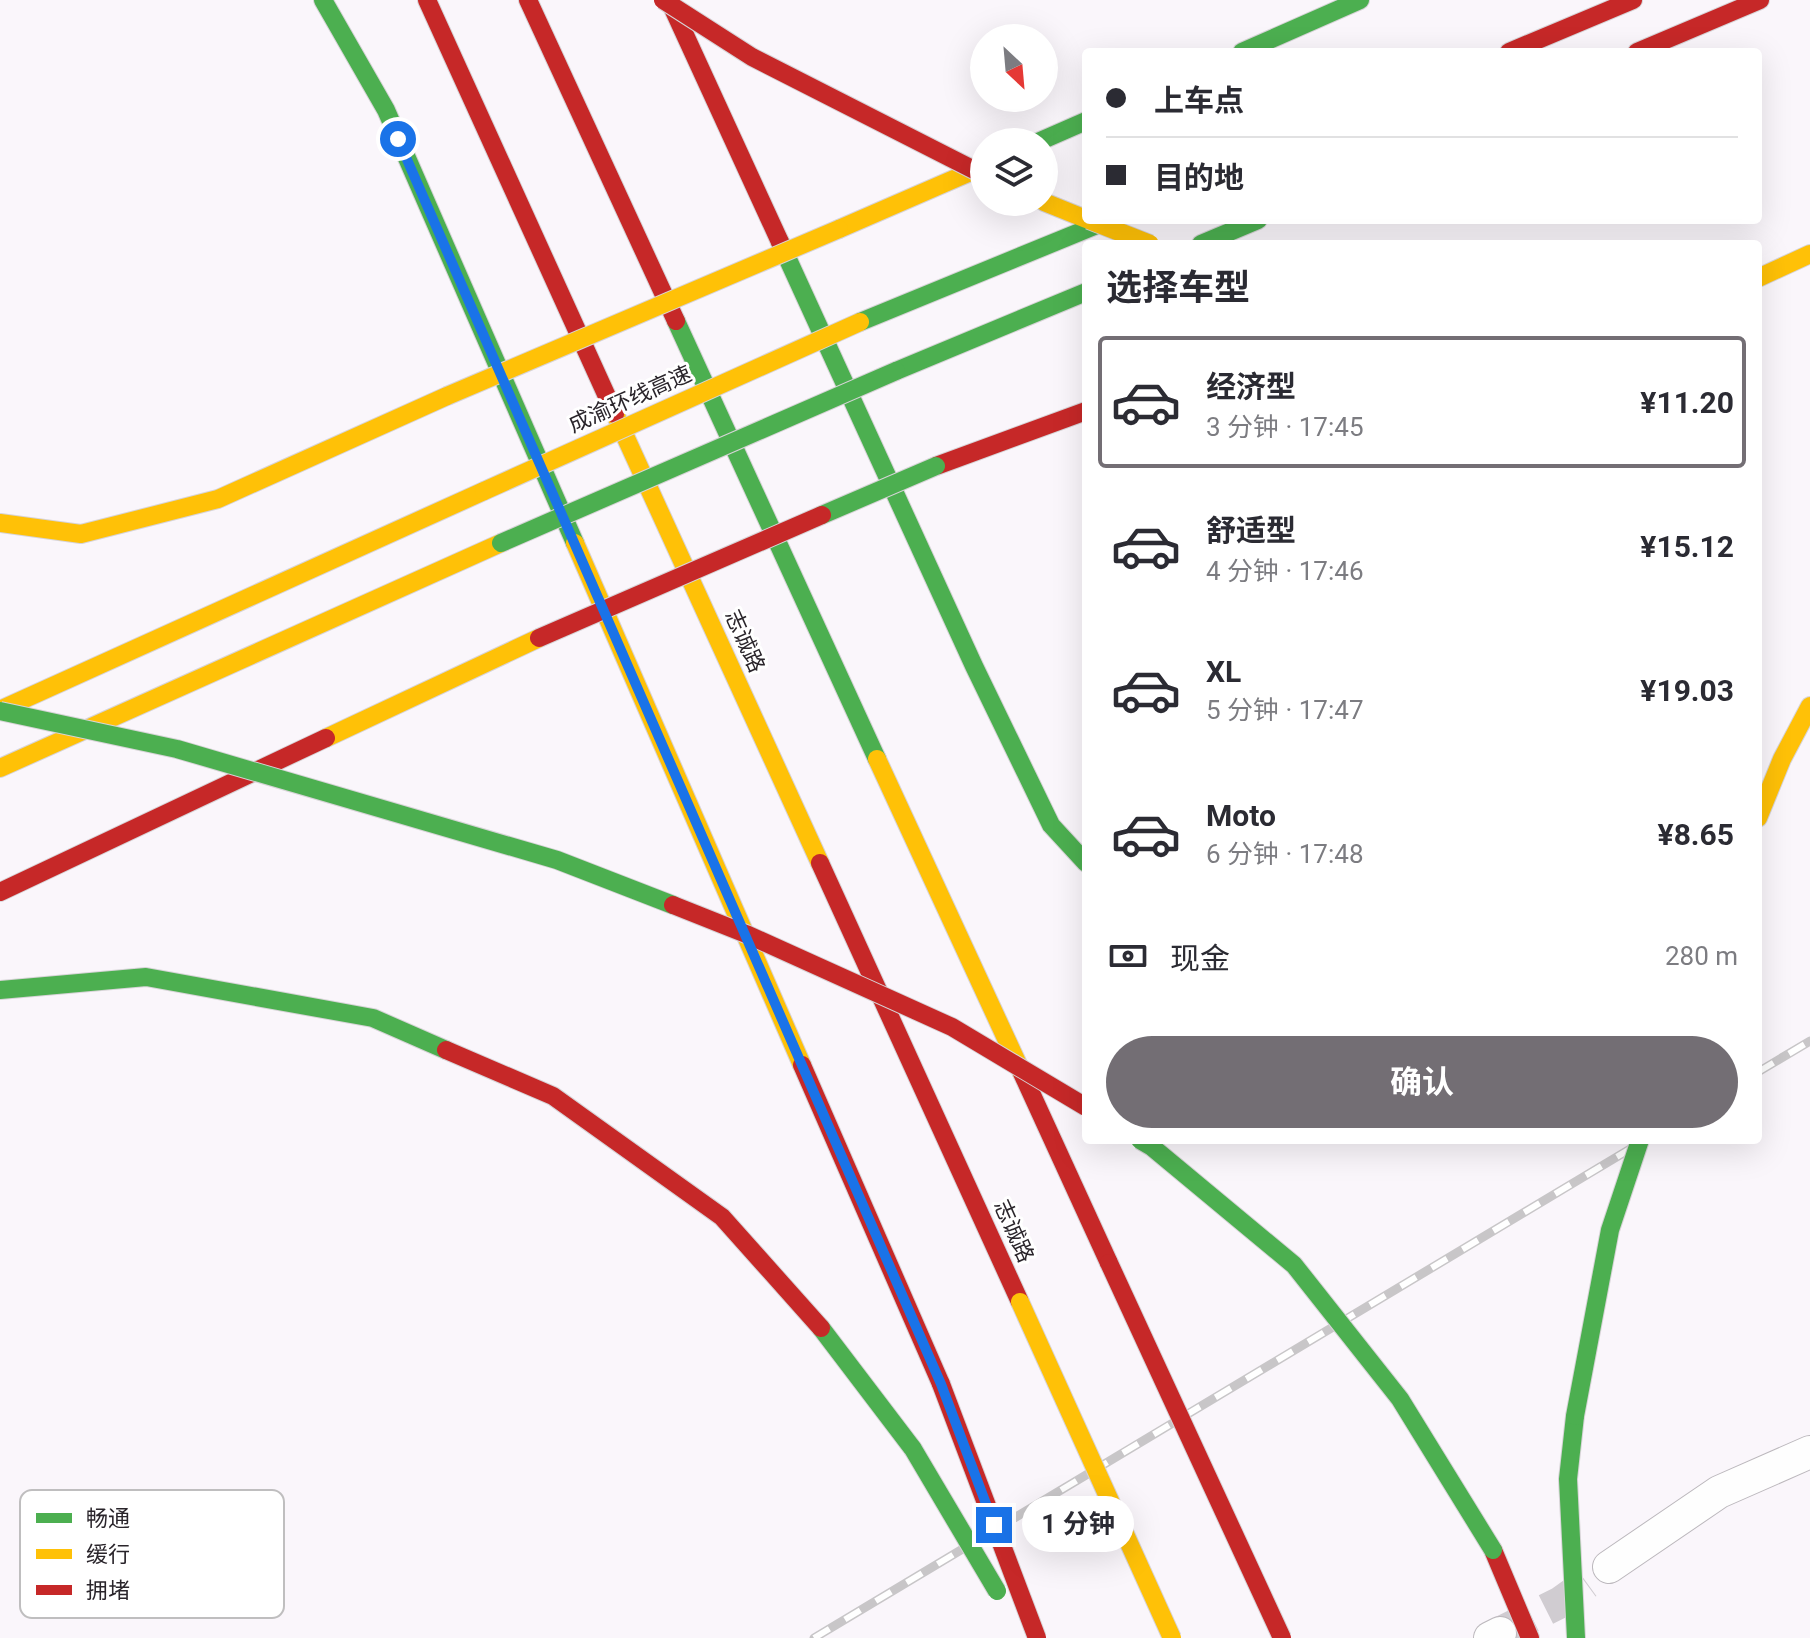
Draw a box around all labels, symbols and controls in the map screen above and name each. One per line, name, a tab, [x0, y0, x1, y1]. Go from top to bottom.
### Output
north arrow	[970, 24, 1058, 112]
map controls	[970, 24, 1058, 216]
text: 上车点	[1154, 83, 1244, 118]
route start	[380, 121, 416, 157]
button: layers	[970, 128, 1058, 216]
text: 目的地	[1154, 160, 1244, 195]
text: 选择车型	[1106, 267, 1250, 309]
street label: 成渝环线高速	[565, 361, 695, 437]
icon: car	[1110, 366, 1182, 438]
text: 经济型	[1206, 369, 1296, 404]
text: ¥11.20	[1640, 385, 1734, 420]
text: 3 分钟 · 17:45	[1206, 412, 1364, 442]
icon: car	[1110, 510, 1182, 582]
text: 舒适型	[1206, 513, 1296, 548]
text: ¥15.12	[1640, 529, 1734, 564]
text: 4 分钟 · 17:46	[1206, 556, 1364, 586]
street label: 志诚路	[720, 606, 770, 676]
icon: car	[1110, 654, 1182, 726]
text: XL	[1206, 654, 1241, 689]
text: ¥19.03	[1640, 673, 1734, 708]
text: 5 分钟 · 17:47	[1206, 695, 1364, 725]
icon: car	[1110, 798, 1182, 870]
text: Moto	[1206, 798, 1276, 833]
text: ¥8.65	[1658, 817, 1734, 852]
text: 6 分钟 · 17:48	[1206, 839, 1364, 869]
icon: cash	[1106, 934, 1150, 978]
text: 现金	[1170, 941, 1230, 976]
text: 280 m	[1665, 941, 1738, 971]
button: 确认	[1106, 1036, 1738, 1128]
street label: 志诚路	[989, 1196, 1039, 1266]
legend	[20, 1490, 284, 1618]
callout: 1 分钟	[1022, 1497, 1134, 1553]
text: 畅通	[86, 1506, 130, 1531]
route end	[976, 1507, 1012, 1543]
text: 1 分钟	[1041, 1509, 1115, 1539]
text: 缓行	[86, 1542, 130, 1567]
text: 拥堵	[86, 1578, 130, 1603]

